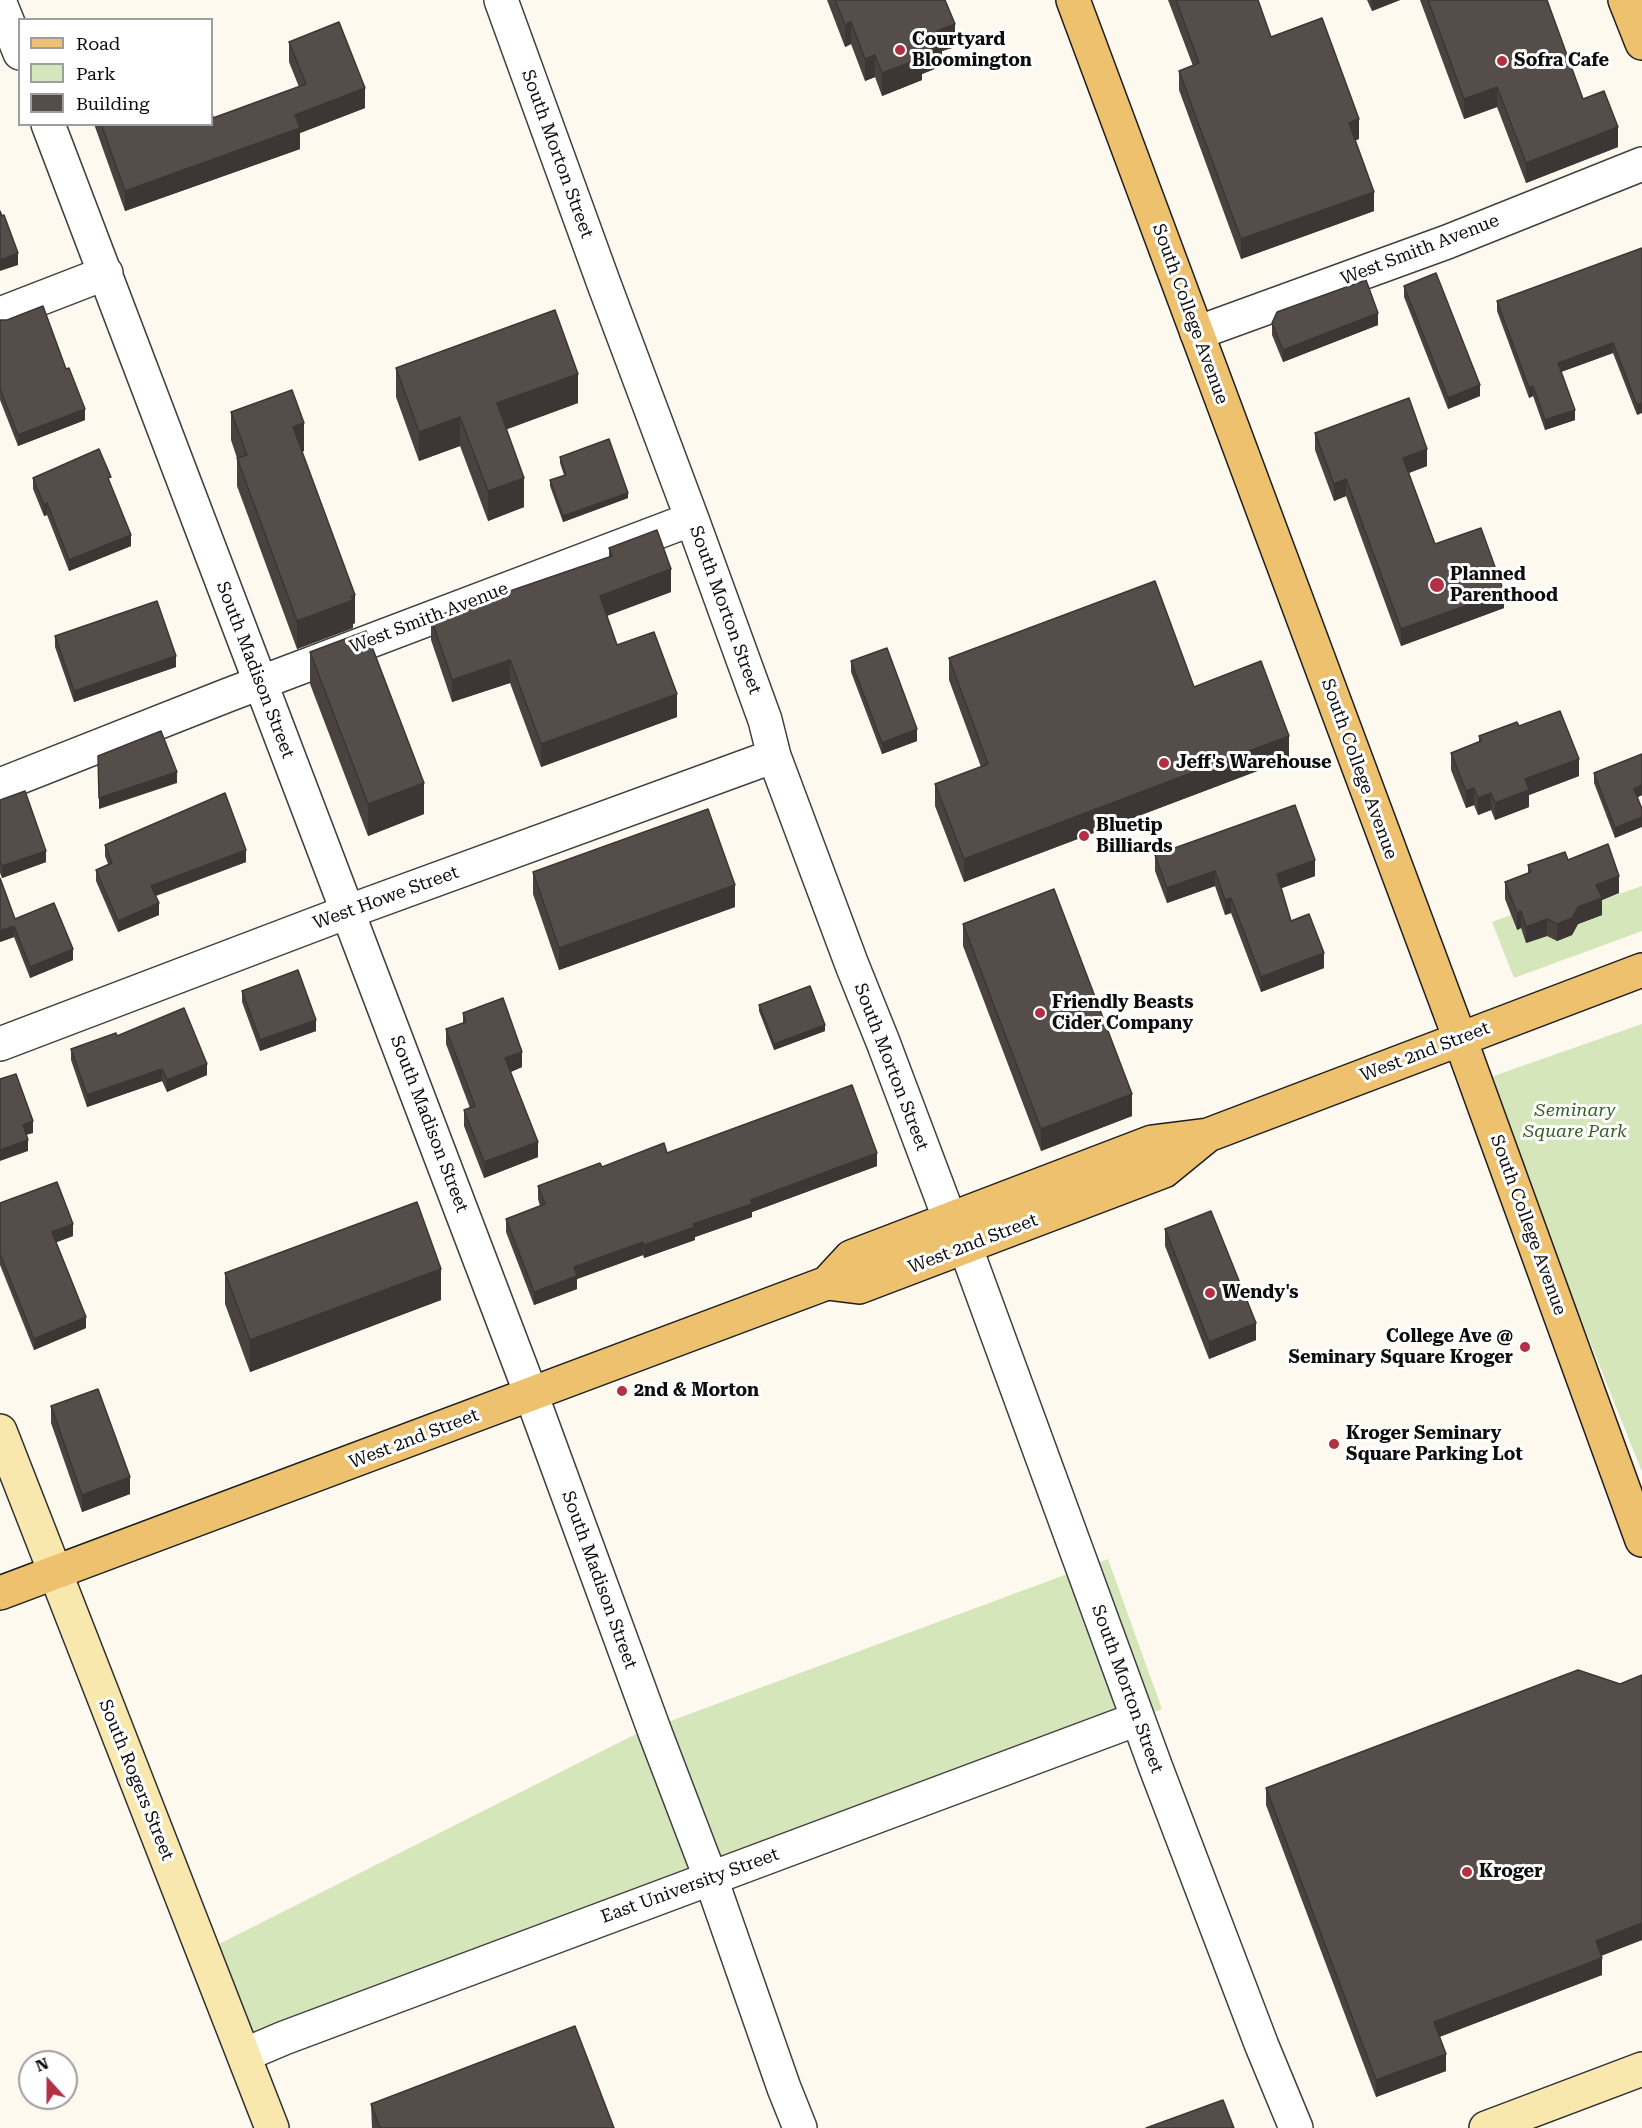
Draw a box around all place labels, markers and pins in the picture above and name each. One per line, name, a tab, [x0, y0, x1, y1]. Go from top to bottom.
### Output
place label: Courtyard Bloomington	[912, 29, 1032, 72]
marker: Courtyard Bloomington	[893, 43, 907, 57]
place label: Sofra Cafe	[1514, 50, 1609, 72]
marker: Sofra Cafe	[1495, 54, 1509, 68]
place label: Planned Parenthood	[1450, 564, 1558, 606]
marker: Planned Parenthood	[1428, 576, 1446, 594]
place label: Jeff's Warehouse	[1176, 752, 1332, 774]
marker: Jeff's Warehouse	[1157, 756, 1171, 770]
place label: Bluetip Billiards	[1096, 815, 1173, 858]
marker: Bluetip Billiards	[1077, 829, 1091, 843]
place label: Friendly Beasts Cider Company	[1052, 992, 1194, 1034]
marker: Friendly Beasts Cider Company	[1033, 1006, 1047, 1020]
place label: Wendy's	[1222, 1282, 1299, 1304]
marker: Wendy's	[1203, 1286, 1217, 1300]
place label: College Ave @ Seminary Square Kroger	[1288, 1326, 1513, 1368]
marker: College Ave @ Seminary Square Kroger	[1518, 1340, 1532, 1354]
place label: 2nd & Morton	[634, 1380, 759, 1402]
marker: 2nd & Morton	[615, 1384, 629, 1398]
place label: Kroger Seminary Square Parking Lot	[1346, 1423, 1523, 1466]
marker: Kroger Seminary Square Parking Lot	[1327, 1437, 1341, 1451]
place label: Kroger	[1479, 1861, 1542, 1883]
marker: Kroger	[1460, 1865, 1474, 1879]

